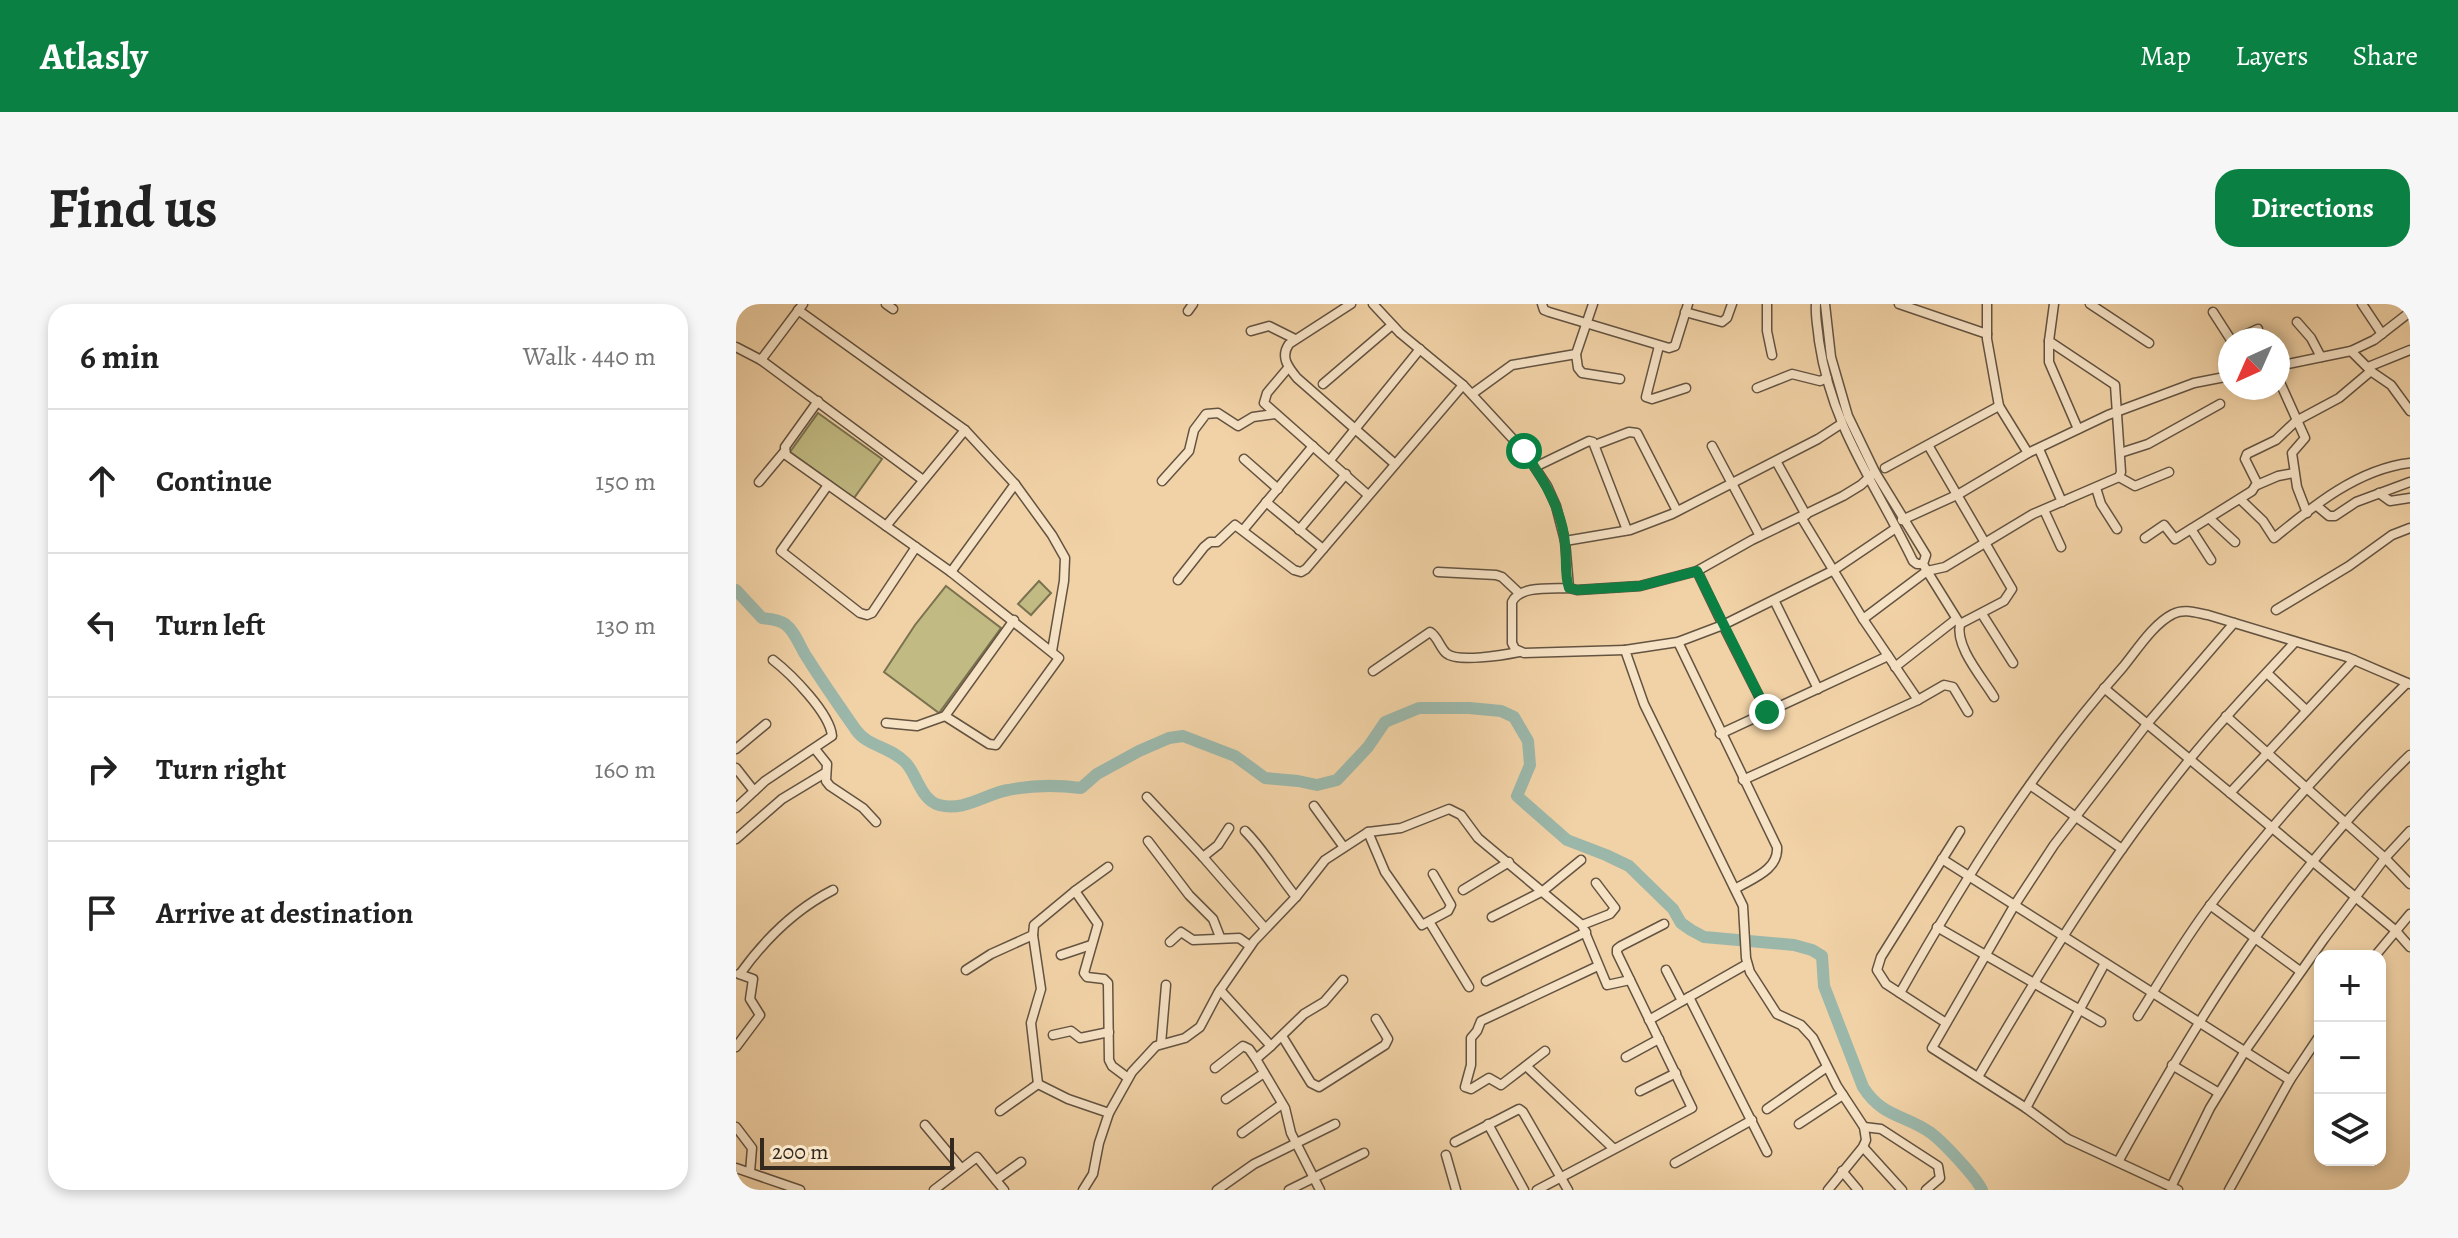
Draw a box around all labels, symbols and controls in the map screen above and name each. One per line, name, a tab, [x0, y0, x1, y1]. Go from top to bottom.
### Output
text: Atlasly	[40, 30, 148, 82]
text: Map	[2140, 37, 2191, 75]
text: Layers	[2235, 37, 2308, 75]
text: Share	[2352, 37, 2418, 75]
button: Directions	[2215, 169, 2410, 247]
text: Find us	[48, 170, 218, 246]
north arrow	[2218, 328, 2290, 400]
text: 6 min	[80, 333, 159, 380]
text: Walk · 440 m	[523, 339, 656, 374]
route start	[1506, 433, 1542, 469]
icon: ahead	[80, 459, 124, 503]
text: Continue	[156, 461, 272, 501]
text: 150 m	[595, 464, 656, 499]
icon: left	[80, 603, 124, 647]
text: Turn left	[156, 605, 265, 645]
text: 130 m	[596, 608, 656, 643]
route end	[1749, 694, 1785, 730]
icon: right	[80, 747, 124, 791]
text: Turn right	[156, 749, 286, 789]
text: 160 m	[594, 752, 656, 787]
icon: arrive	[80, 891, 124, 935]
text: Arrive at destination	[156, 893, 413, 933]
map controls	[2314, 950, 2386, 1166]
button: +	[2314, 950, 2386, 1022]
button: −	[2314, 1022, 2386, 1094]
button: layers	[2314, 1094, 2386, 1166]
scale bar	[760, 1134, 954, 1170]
text: 200 m	[772, 1137, 829, 1167]

